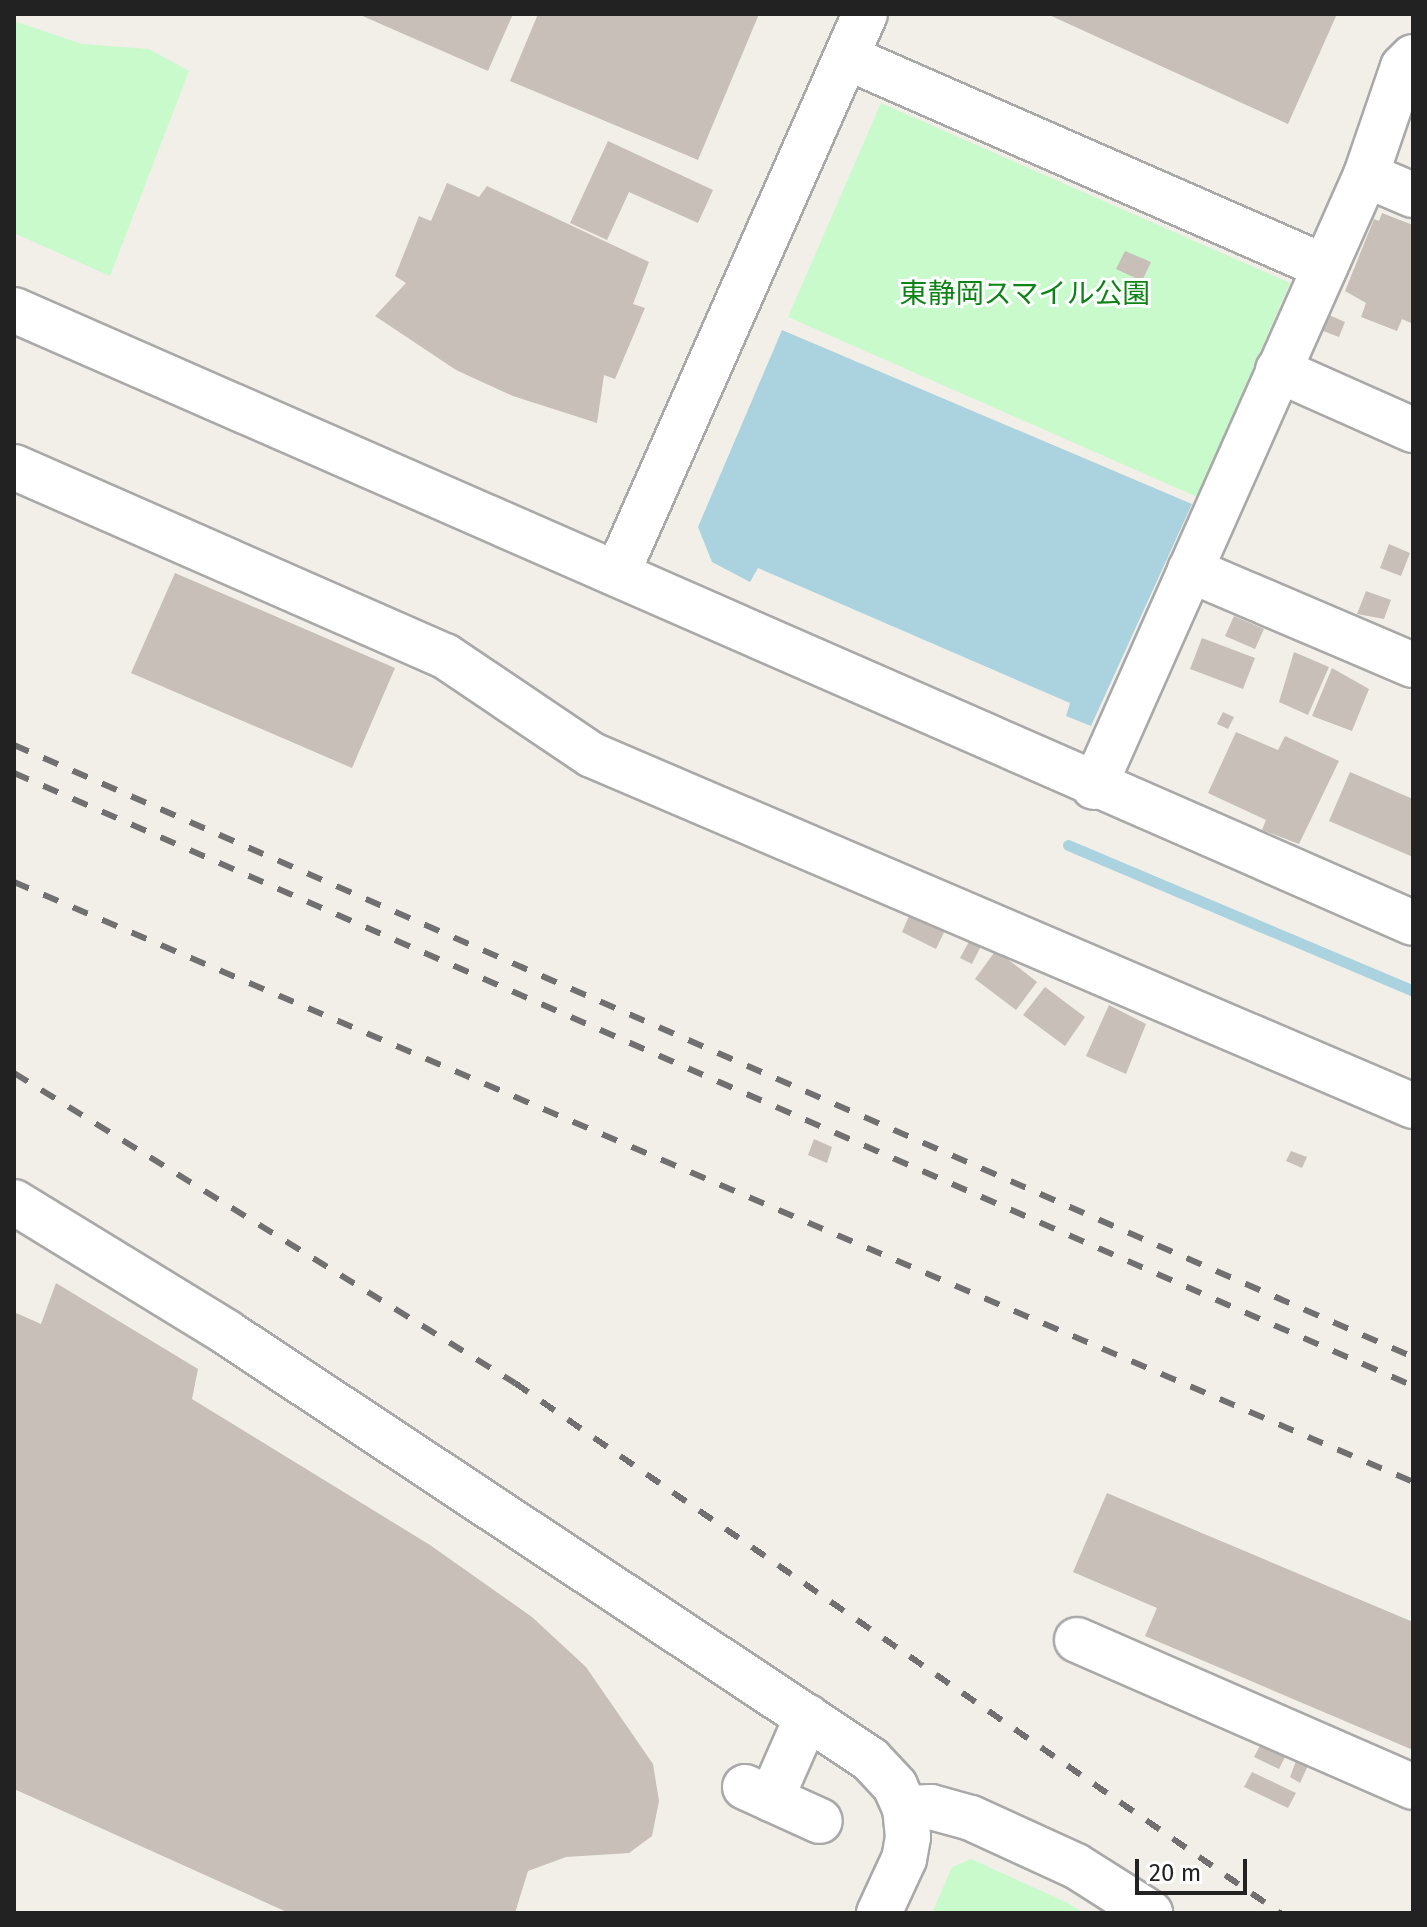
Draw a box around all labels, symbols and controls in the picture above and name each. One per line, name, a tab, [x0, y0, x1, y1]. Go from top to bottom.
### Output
park label: 東静岡スマイル公園	[899, 277, 1151, 311]
scale bar	[1139, 1843, 1251, 1893]
text: 20 m	[1149, 1859, 1201, 1887]

